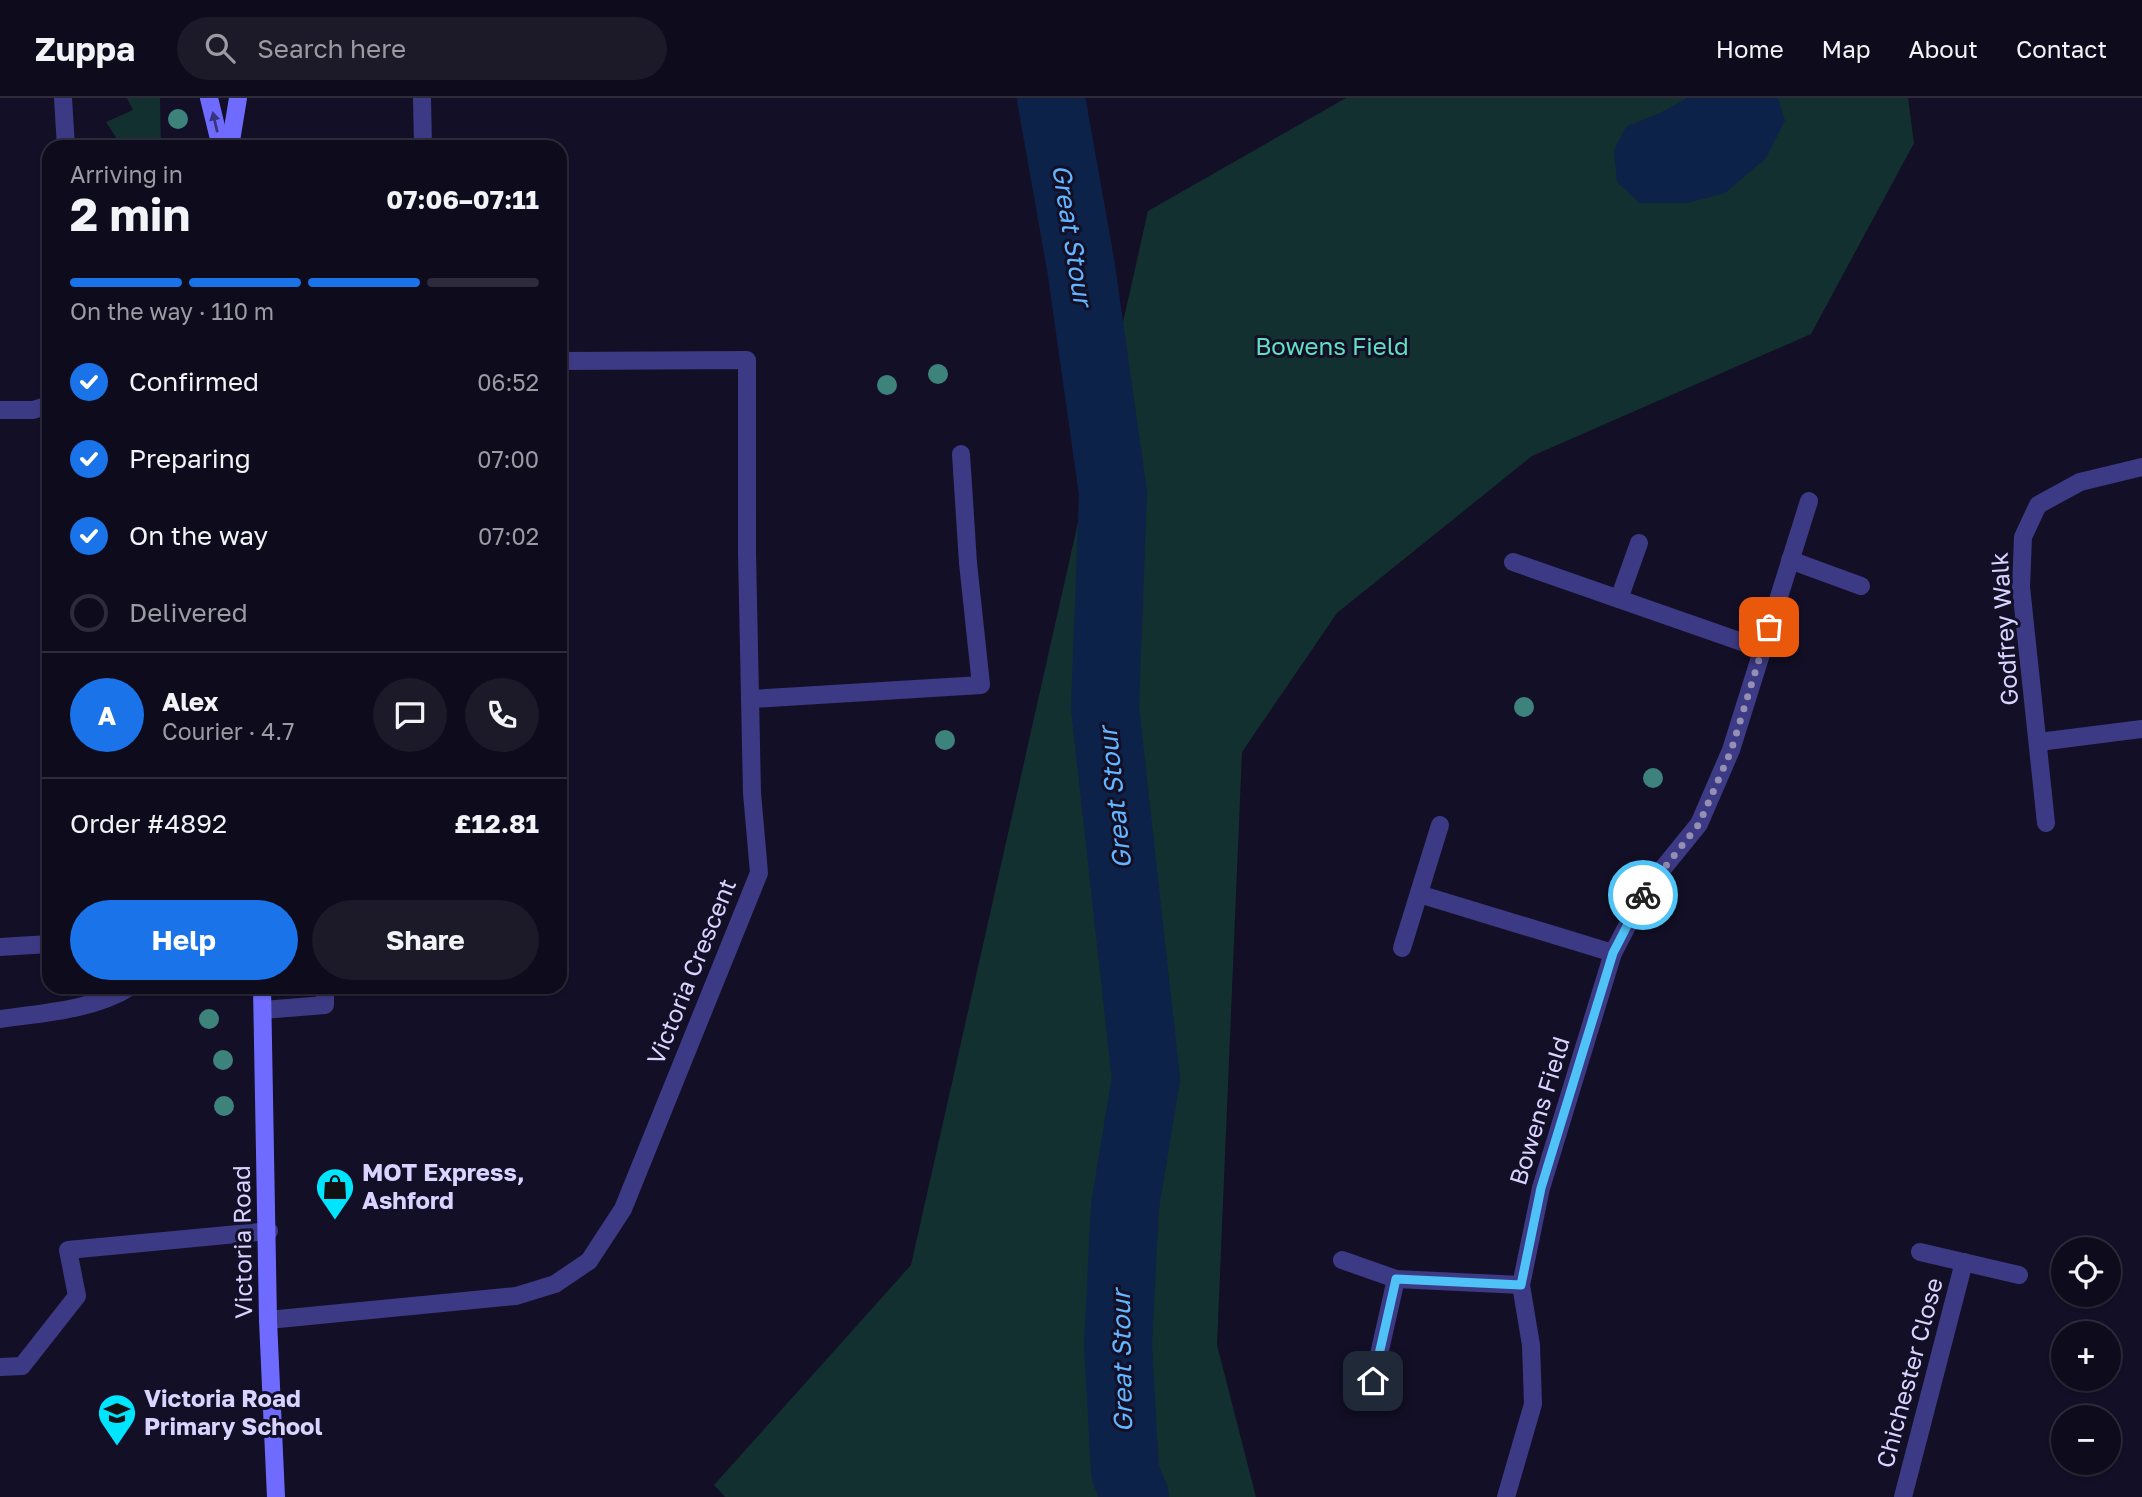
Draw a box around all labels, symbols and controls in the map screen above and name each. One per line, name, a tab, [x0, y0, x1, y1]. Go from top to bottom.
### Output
search box	[177, 17, 667, 80]
text: Zuppa	[35, 29, 135, 68]
icon: search	[201, 29, 239, 67]
text: Search here	[257, 33, 406, 64]
text: Home	[1716, 34, 1784, 63]
text: Map	[1822, 34, 1871, 63]
text: About	[1909, 34, 1978, 63]
text: Contact	[2016, 34, 2107, 63]
one-way arrow	[209, 111, 220, 133]
text: Arriving in	[70, 160, 183, 188]
water label: Great Stour	[1046, 162, 1100, 312]
text: 07:06–07:11	[386, 184, 539, 215]
text: 2 min	[70, 186, 190, 241]
text: On the way · 110 m	[70, 297, 274, 325]
park label: Bowens Field	[1255, 331, 1409, 360]
icon: check	[70, 363, 108, 401]
text: Confirmed	[129, 366, 259, 397]
text: 06:52	[477, 368, 539, 396]
icon: check	[70, 440, 108, 478]
text: Preparing	[129, 443, 251, 474]
text: 07:00	[477, 445, 539, 473]
icon: check	[70, 517, 108, 555]
text: On the way	[129, 520, 268, 551]
text: 07:02	[478, 522, 539, 550]
street label: Godfrey Walk	[1984, 551, 2023, 707]
text: Delivered	[129, 597, 248, 628]
pin	[1739, 597, 1799, 657]
icon: bag	[1750, 608, 1788, 646]
button: chat	[373, 678, 447, 752]
button: phone	[465, 678, 539, 752]
text: Alex	[162, 686, 219, 717]
text: A	[98, 700, 116, 731]
text: Courier · 4.7	[162, 717, 294, 745]
water label: Great Stour	[1091, 722, 1137, 871]
text: Order #4892	[70, 808, 227, 839]
text: £12.81	[454, 808, 539, 839]
courier	[1608, 860, 1678, 930]
street label: Victoria Crescent	[640, 874, 741, 1069]
icon: bike	[1624, 876, 1662, 914]
button: Help	[70, 900, 298, 980]
button: Share	[312, 900, 539, 980]
street label: Bowens Field	[1502, 1033, 1575, 1188]
place label: MOT Express, Ashford	[362, 1157, 525, 1214]
street label: Victoria Road	[226, 1165, 257, 1319]
shop icon: MOT Express, Ashford	[314, 1166, 356, 1221]
map controls	[2051, 1237, 2121, 1475]
button: locate	[2051, 1237, 2121, 1307]
street label: Chichester Close	[1869, 1274, 1948, 1471]
water label: Great Stour	[1105, 1286, 1138, 1433]
button: +	[2051, 1321, 2121, 1391]
pin	[1343, 1351, 1403, 1411]
icon: home	[1354, 1362, 1392, 1400]
place label: Victoria Road Primary School	[144, 1383, 323, 1440]
school or university icon: Victoria Road Primary School	[96, 1392, 138, 1447]
button: −	[2051, 1405, 2121, 1475]

